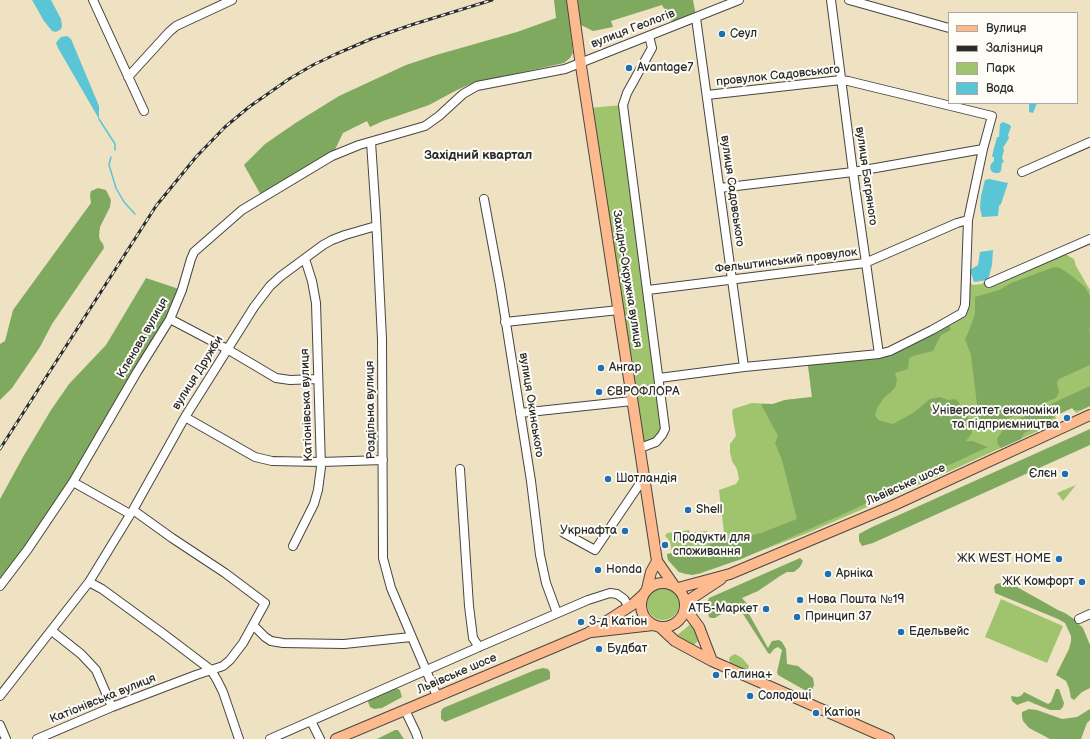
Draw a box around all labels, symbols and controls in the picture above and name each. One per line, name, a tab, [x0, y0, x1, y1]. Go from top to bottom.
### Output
street label: вулиця Геологів	[589, 6, 677, 52]
legend	[948, 12, 1078, 104]
text: Вулиця	[986, 21, 1026, 36]
place label: Сеул	[730, 27, 757, 41]
marker: Сеул	[717, 29, 727, 39]
text: Залізниця	[986, 41, 1043, 56]
place label: Avantage7	[637, 61, 693, 75]
text: Парк	[986, 61, 1015, 76]
street label: провулок Садовського	[715, 62, 841, 90]
marker: Avantage7	[624, 63, 634, 73]
text: Вода	[986, 81, 1014, 96]
street label: вулиця Багряного	[852, 126, 880, 226]
street label: вулиця Садовського	[717, 134, 747, 248]
district label: Західний квартал	[424, 148, 532, 164]
street label: Західно-Окружна вулиця	[609, 209, 645, 349]
street label: Фельштинський провулок	[714, 245, 858, 277]
street label: Кленова вулиця	[114, 295, 172, 381]
street label: вулиця Дружби	[169, 333, 227, 413]
street label: Катіонівська вулиця	[298, 348, 316, 462]
street label: вулиця Окинського	[516, 352, 546, 458]
street label: Роздільна вулиця	[363, 361, 379, 459]
place label: Ангар	[609, 361, 641, 375]
marker: Ангар	[596, 363, 606, 373]
place label: ЄВРОФЛОРА	[607, 385, 679, 399]
marker: ЄВРОФЛОРА	[594, 387, 604, 397]
place label: Університет економіки та підприємництва	[932, 404, 1059, 432]
marker: Університет економіки та підприємництва	[1062, 413, 1072, 423]
street label: Львівське шосе	[864, 461, 948, 509]
place label: Єлєн	[1029, 467, 1057, 481]
marker: Єлєн	[1060, 469, 1070, 479]
place label: Шотландія	[616, 472, 677, 486]
marker: Шотландія	[603, 474, 613, 484]
place label: Shell	[696, 503, 722, 517]
marker: Shell	[683, 505, 693, 515]
place label: Укрнафта	[560, 524, 617, 538]
marker: Укрнафта	[620, 526, 630, 536]
place label: Продукти для споживання	[673, 531, 750, 559]
marker: Продукти для споживання	[660, 540, 670, 550]
place label: ЖК WEST HOME	[957, 552, 1051, 566]
marker: ЖК WEST HOME	[1054, 554, 1064, 564]
place label: Honda	[606, 563, 642, 577]
marker: Honda	[593, 565, 603, 575]
place label: Арніка	[836, 567, 873, 581]
marker: Арніка	[823, 569, 833, 579]
place label: ЖК Комфорт	[1002, 575, 1074, 589]
marker: ЖК Комфорт	[1077, 577, 1087, 587]
place label: Нова Пошта №19	[808, 593, 904, 607]
marker: Нова Пошта №19	[795, 595, 805, 605]
place label: АТБ-Маркет	[689, 602, 758, 616]
marker: АТБ-Маркет	[761, 604, 771, 614]
place label: Принцип 37	[805, 610, 871, 624]
marker: Принцип 37	[792, 612, 802, 622]
place label: З-д Катіон	[589, 615, 647, 629]
marker: З-д Катіон	[576, 617, 586, 627]
place label: Едельвейс	[909, 625, 969, 639]
marker: Едельвейс	[896, 627, 906, 637]
place label: Будбат	[607, 642, 647, 656]
marker: Будбат	[594, 644, 604, 654]
street label: Львівське шосе	[415, 651, 499, 697]
place label: Галина+	[724, 668, 773, 682]
marker: Галина+	[711, 670, 721, 680]
street label: Катіонівська вулиця	[48, 671, 158, 727]
place label: Солодощі	[758, 689, 811, 703]
marker: Солодощі	[745, 691, 755, 701]
place label: Катіон	[824, 706, 860, 720]
marker: Катіон	[811, 708, 821, 718]

